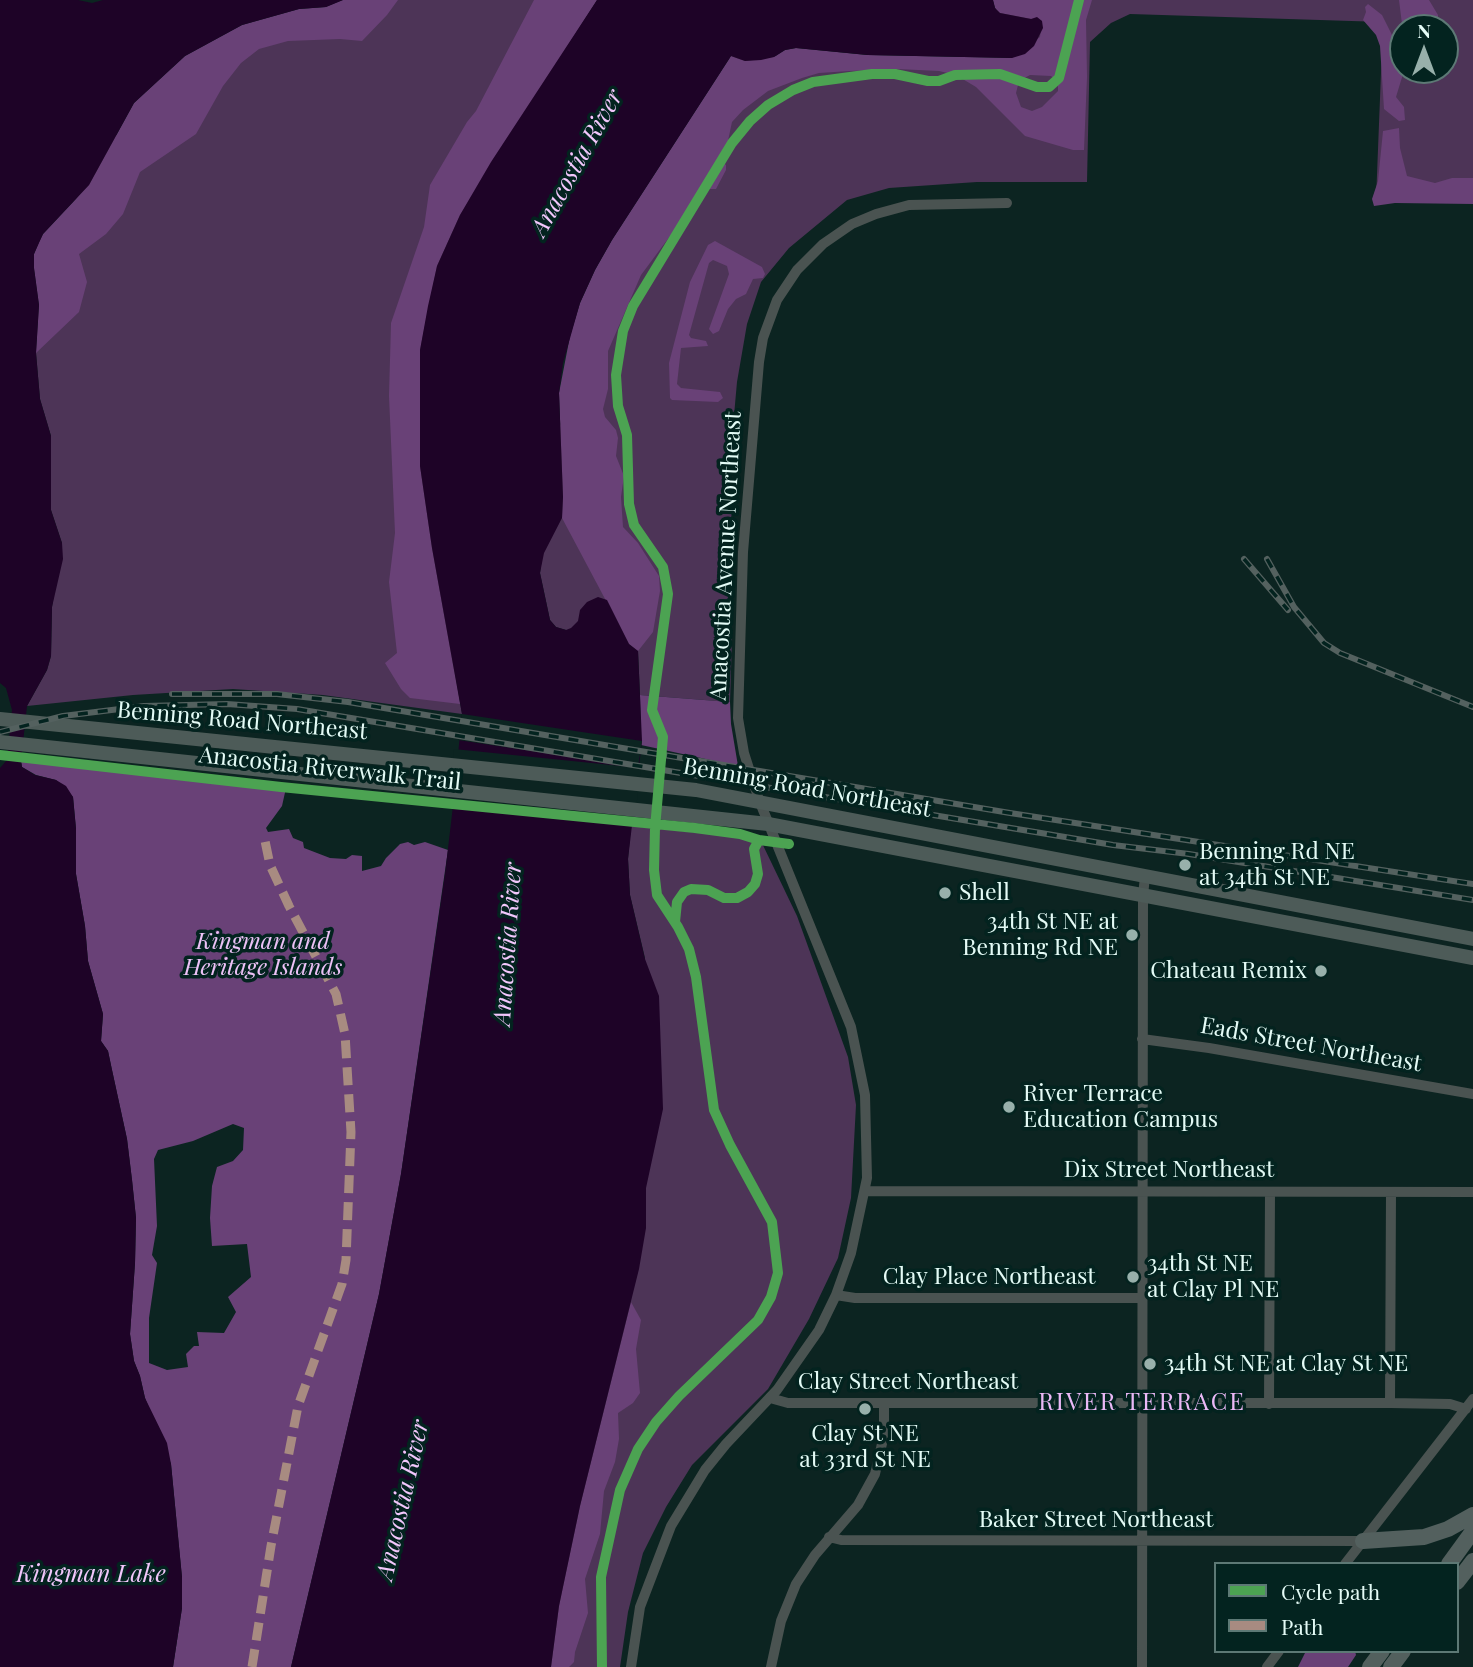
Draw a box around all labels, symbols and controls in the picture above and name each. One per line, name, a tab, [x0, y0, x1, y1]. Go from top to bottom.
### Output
north arrow	[1389, 14, 1459, 84]
text: N	[1417, 17, 1431, 43]
water label: Anacostia River	[525, 85, 629, 241]
street label: Anacostia Avenue Northeast	[705, 411, 747, 701]
street label: Benning Road Northeast	[116, 696, 368, 746]
street label: Anacostia Riverwalk Trail	[197, 741, 463, 797]
street label: Benning Road Northeast	[681, 753, 933, 823]
place label: Benning Rd NE at 34th St NE	[1199, 838, 1355, 892]
marker: Benning Rd NE at 34th St NE	[1177, 857, 1193, 873]
water label: Anacostia River	[488, 862, 528, 1026]
place label: Shell	[959, 879, 1010, 907]
marker: Shell	[937, 885, 953, 901]
place label: 34th St NE at Benning Rd NE	[962, 908, 1118, 962]
marker: 34th St NE at Benning Rd NE	[1124, 927, 1140, 943]
park label: Kingman and Heritage Islands	[184, 928, 342, 982]
place label: Chateau Remix	[1150, 957, 1307, 985]
marker: Chateau Remix	[1313, 963, 1329, 979]
street label: Eads Street Northeast	[1198, 1012, 1424, 1078]
place label: River Terrace Education Campus	[1023, 1080, 1218, 1134]
marker: River Terrace Education Campus	[1001, 1099, 1017, 1115]
street label: Dix Street Northeast	[1064, 1156, 1274, 1184]
place label: 34th St NE at Clay Pl NE	[1147, 1250, 1279, 1304]
street label: Clay Place Northeast	[883, 1263, 1095, 1291]
marker: 34th St NE at Clay Pl NE	[1125, 1269, 1141, 1285]
place label: 34th St NE at Clay St NE	[1164, 1350, 1408, 1378]
marker: 34th St NE at Clay St NE	[1142, 1356, 1158, 1372]
street label: Clay Street Northeast	[798, 1368, 1018, 1396]
district label: RIVER TERRACE	[1040, 1389, 1244, 1417]
marker: Clay St NE at 33rd St NE	[857, 1401, 873, 1417]
water label: Anacostia River	[371, 1417, 435, 1583]
place label: Clay St NE at 33rd St NE	[799, 1420, 931, 1474]
street label: Baker Street Northeast	[979, 1506, 1213, 1534]
water label: Kingman Lake	[16, 1561, 166, 1589]
legend	[1214, 1562, 1459, 1653]
text: Cycle path	[1281, 1577, 1380, 1605]
text: Path	[1281, 1612, 1323, 1640]

